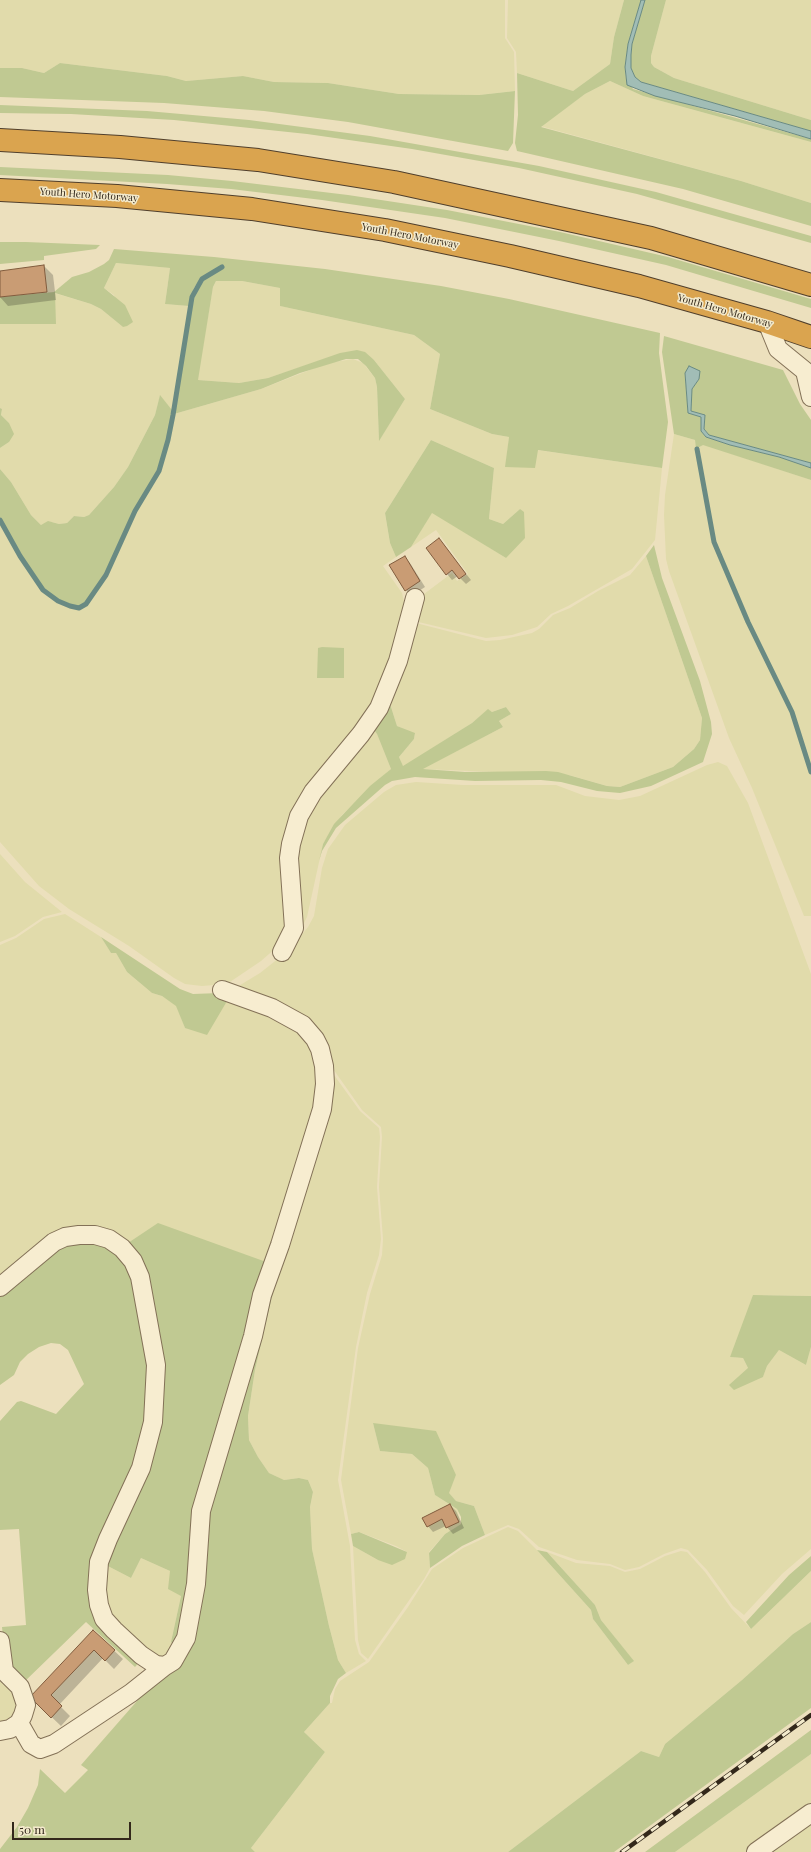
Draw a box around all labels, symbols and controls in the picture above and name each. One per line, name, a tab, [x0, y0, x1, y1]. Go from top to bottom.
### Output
street label: Youth Hero Motorway	[40, 186, 138, 204]
street label: Youth Hero Motorway	[361, 221, 459, 251]
street label: Youth Hero Motorway	[676, 292, 774, 330]
scale bar	[14, 1814, 133, 1840]
text: 50 m	[19, 1821, 45, 1837]

